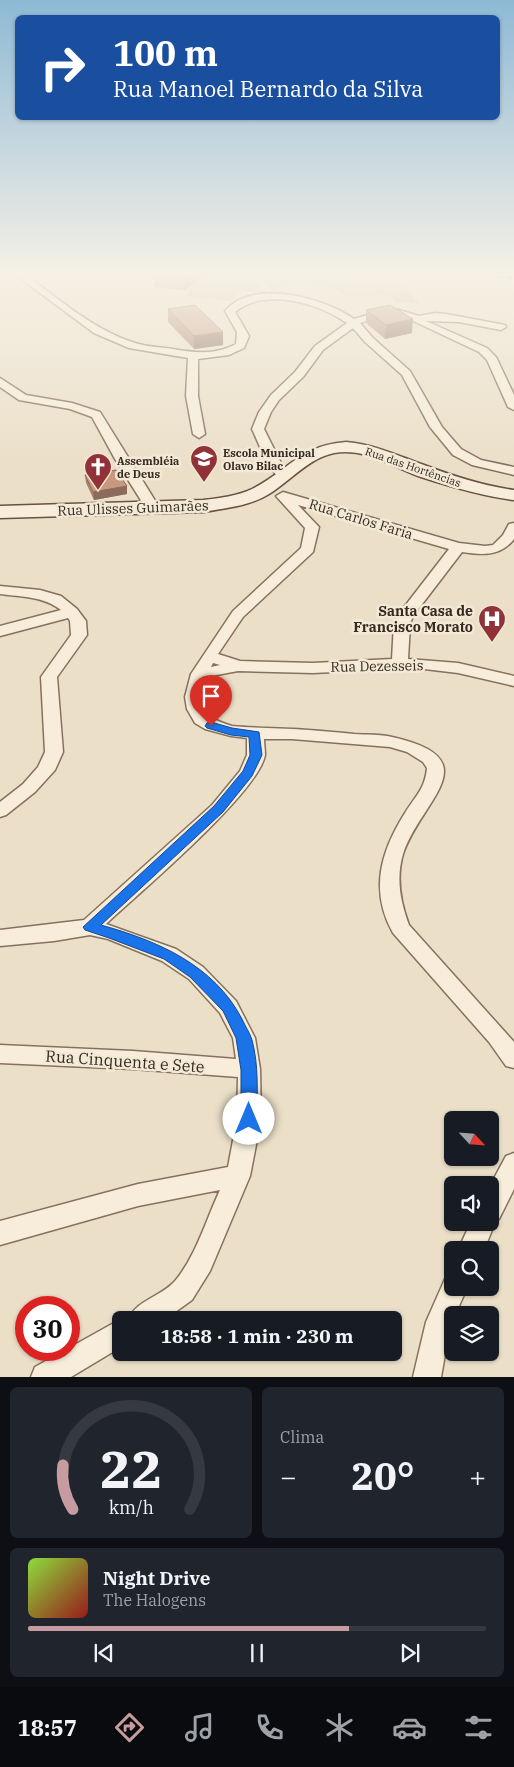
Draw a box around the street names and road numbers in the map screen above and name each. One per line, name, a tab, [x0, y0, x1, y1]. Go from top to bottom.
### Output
street label: Rua das Hortências	[363, 444, 463, 490]
street label: Rua Carlos Faria	[307, 495, 416, 543]
street label: Rua Ulisses Guimarães	[57, 496, 209, 520]
street label: Rua Dezesseis	[330, 656, 424, 676]
street label: Rua Cinquenta e Sete	[45, 1045, 205, 1077]

